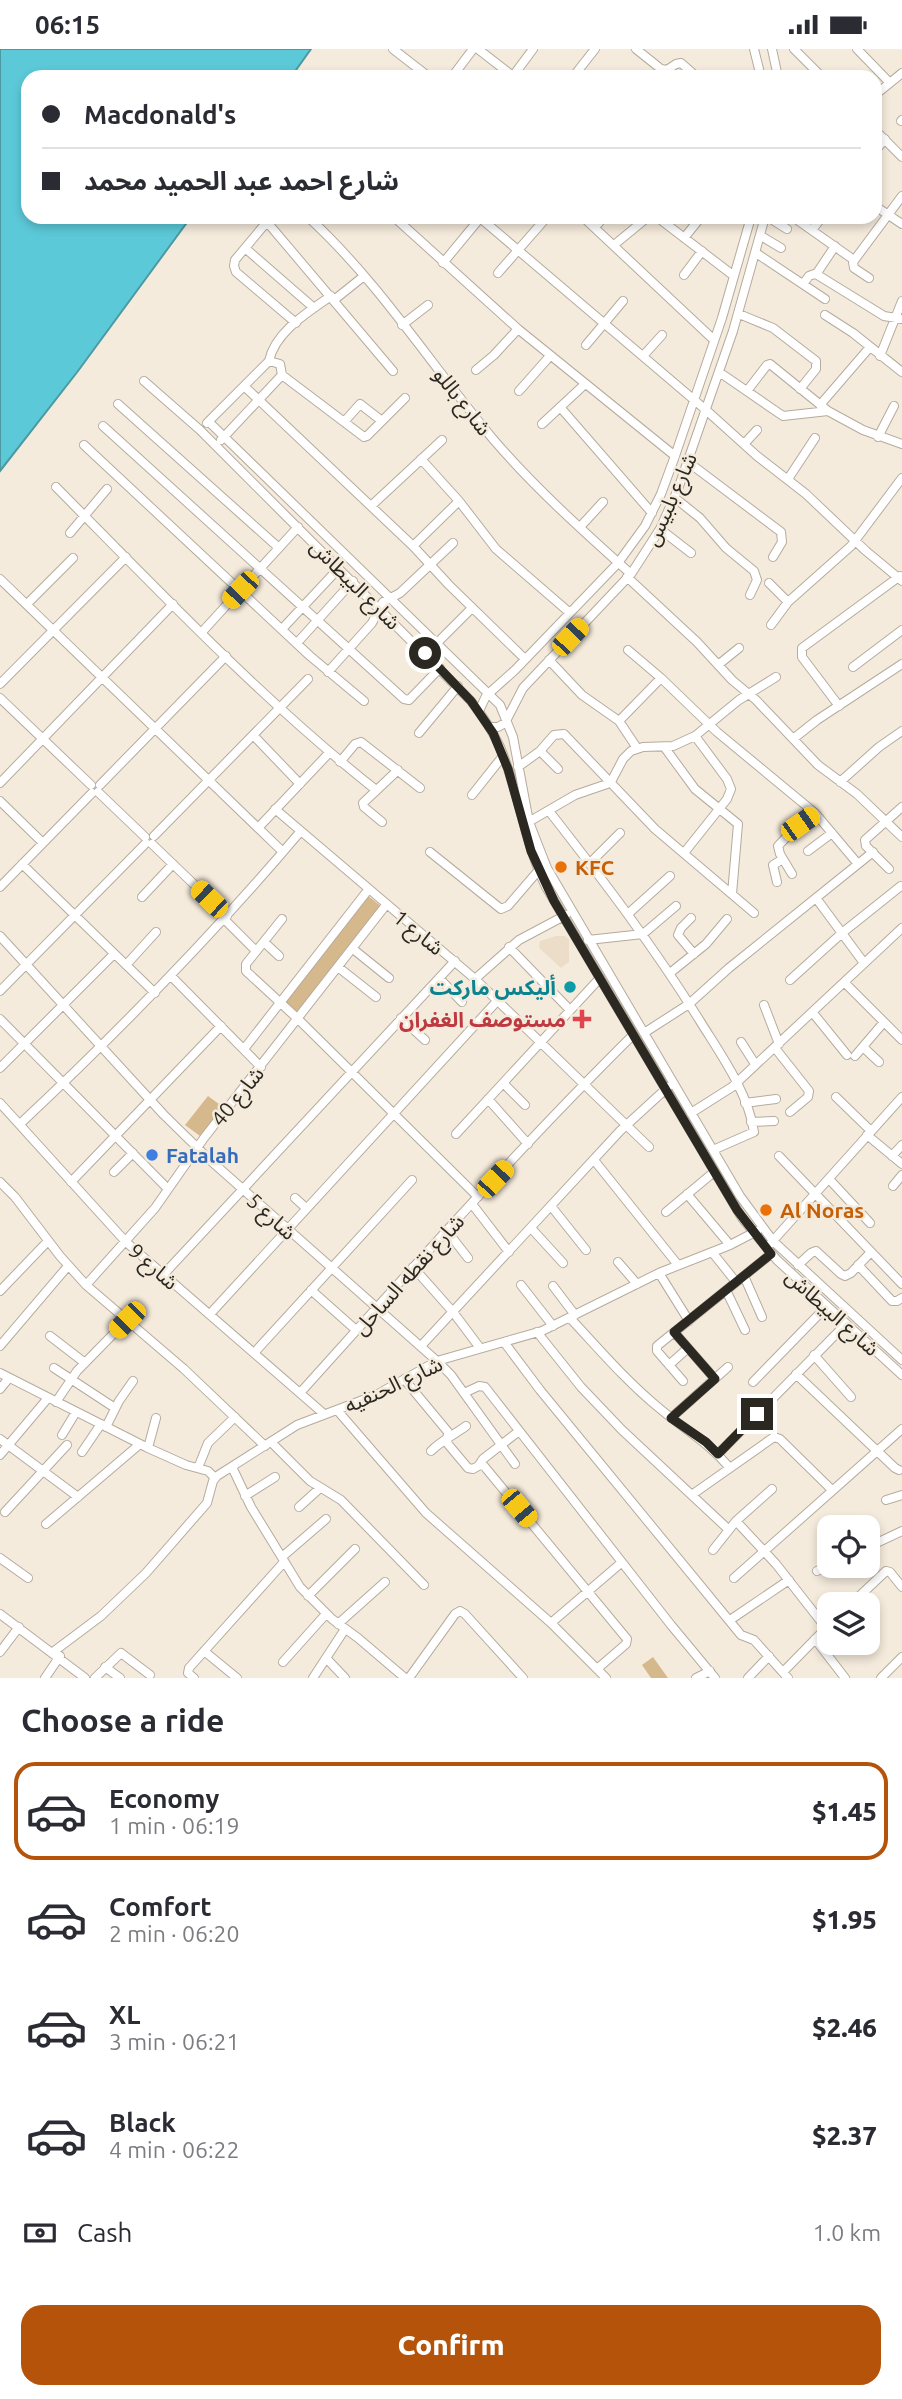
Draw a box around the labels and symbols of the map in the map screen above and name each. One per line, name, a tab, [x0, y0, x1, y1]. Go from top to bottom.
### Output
street label: شارع باللو	[426, 362, 497, 442]
street label: شارع بلبيس	[639, 449, 705, 551]
street label: شارع البيطاش	[303, 534, 406, 637]
car	[218, 567, 263, 613]
car	[548, 614, 593, 660]
route start	[409, 637, 441, 669]
car	[777, 803, 824, 845]
place label: KFC	[575, 855, 614, 879]
marker: KFC	[553, 859, 569, 875]
car	[187, 877, 232, 921]
street label: شارع 1	[387, 905, 449, 963]
place label: أليكس ماركت	[429, 974, 556, 1000]
marker: أليكس ماركت	[562, 979, 578, 995]
place label: مستوصف الغفران	[399, 1007, 566, 1032]
marker: مستوصف الغفران	[572, 1009, 592, 1029]
street label: شارع 40	[206, 1061, 271, 1133]
place label: Fatalah	[166, 1143, 239, 1167]
marker: Fatalah	[144, 1147, 160, 1163]
car	[473, 1156, 518, 1202]
street label: شارع 5	[240, 1188, 301, 1247]
place label: Al Noras	[780, 1198, 864, 1222]
marker: Al Noras	[758, 1202, 774, 1218]
street label: شارع نقطه الساحل	[348, 1209, 471, 1342]
street label: شارع 9	[122, 1238, 184, 1297]
street label: شارع البيطاش	[779, 1264, 885, 1363]
car	[105, 1298, 150, 1342]
street label: شارع الحنفيه	[340, 1351, 447, 1421]
route end	[741, 1398, 773, 1430]
car	[498, 1485, 541, 1531]

